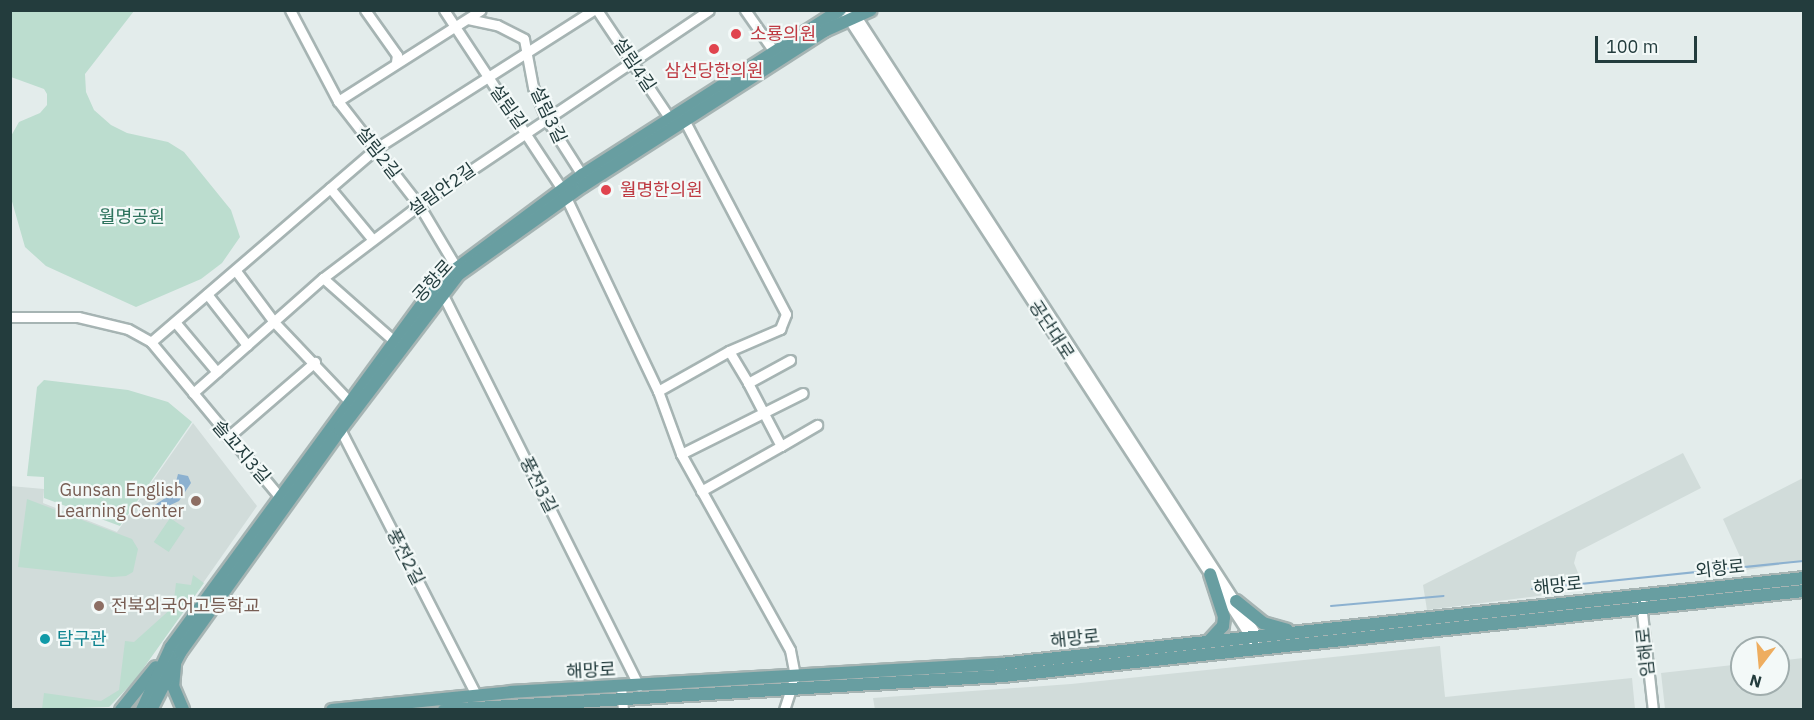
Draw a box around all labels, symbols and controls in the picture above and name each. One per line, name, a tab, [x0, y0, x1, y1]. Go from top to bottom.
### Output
place label: 소룡의원	[750, 23, 816, 45]
scale bar	[1598, 24, 1700, 62]
marker: 소룡의원	[727, 25, 745, 43]
street label: 설림4길	[608, 34, 660, 96]
text: 100 m	[1606, 35, 1658, 58]
marker: 삼선당한의원	[705, 40, 723, 58]
place label: 삼선당한의원	[664, 60, 764, 82]
street label: 설림길	[485, 80, 531, 134]
street label: 설림3길	[525, 83, 571, 147]
street label: 설림2길	[351, 123, 405, 183]
street label: 설림안2길	[404, 159, 480, 221]
place label: 월명한의원	[620, 179, 703, 201]
marker: 월명한의원	[597, 181, 615, 199]
park label: 월명공원	[99, 206, 165, 228]
street label: 공항로	[408, 255, 458, 307]
street label: 공단대로	[1024, 296, 1078, 364]
street label: 솔꼬지3길	[208, 416, 274, 488]
street label: 풍전3길	[515, 453, 561, 517]
place label: Gunsan English Learning Center	[56, 480, 184, 522]
marker: Gunsan English Learning Center	[189, 494, 203, 508]
street label: 풍전2길	[382, 525, 428, 589]
street label: 외항로	[1694, 556, 1746, 582]
street label: 해망로	[1532, 573, 1584, 599]
place label: 전북외국어고등학교	[111, 595, 260, 617]
marker: 전북외국어고등학교	[92, 599, 106, 613]
street label: 해망로	[1049, 626, 1101, 652]
street label: 임해로	[1633, 626, 1659, 678]
place label: 탐구관	[57, 628, 107, 650]
marker: 탐구관	[38, 632, 52, 646]
north arrow	[1730, 636, 1790, 696]
street label: 해망로	[566, 659, 616, 683]
text: N	[1747, 670, 1764, 693]

